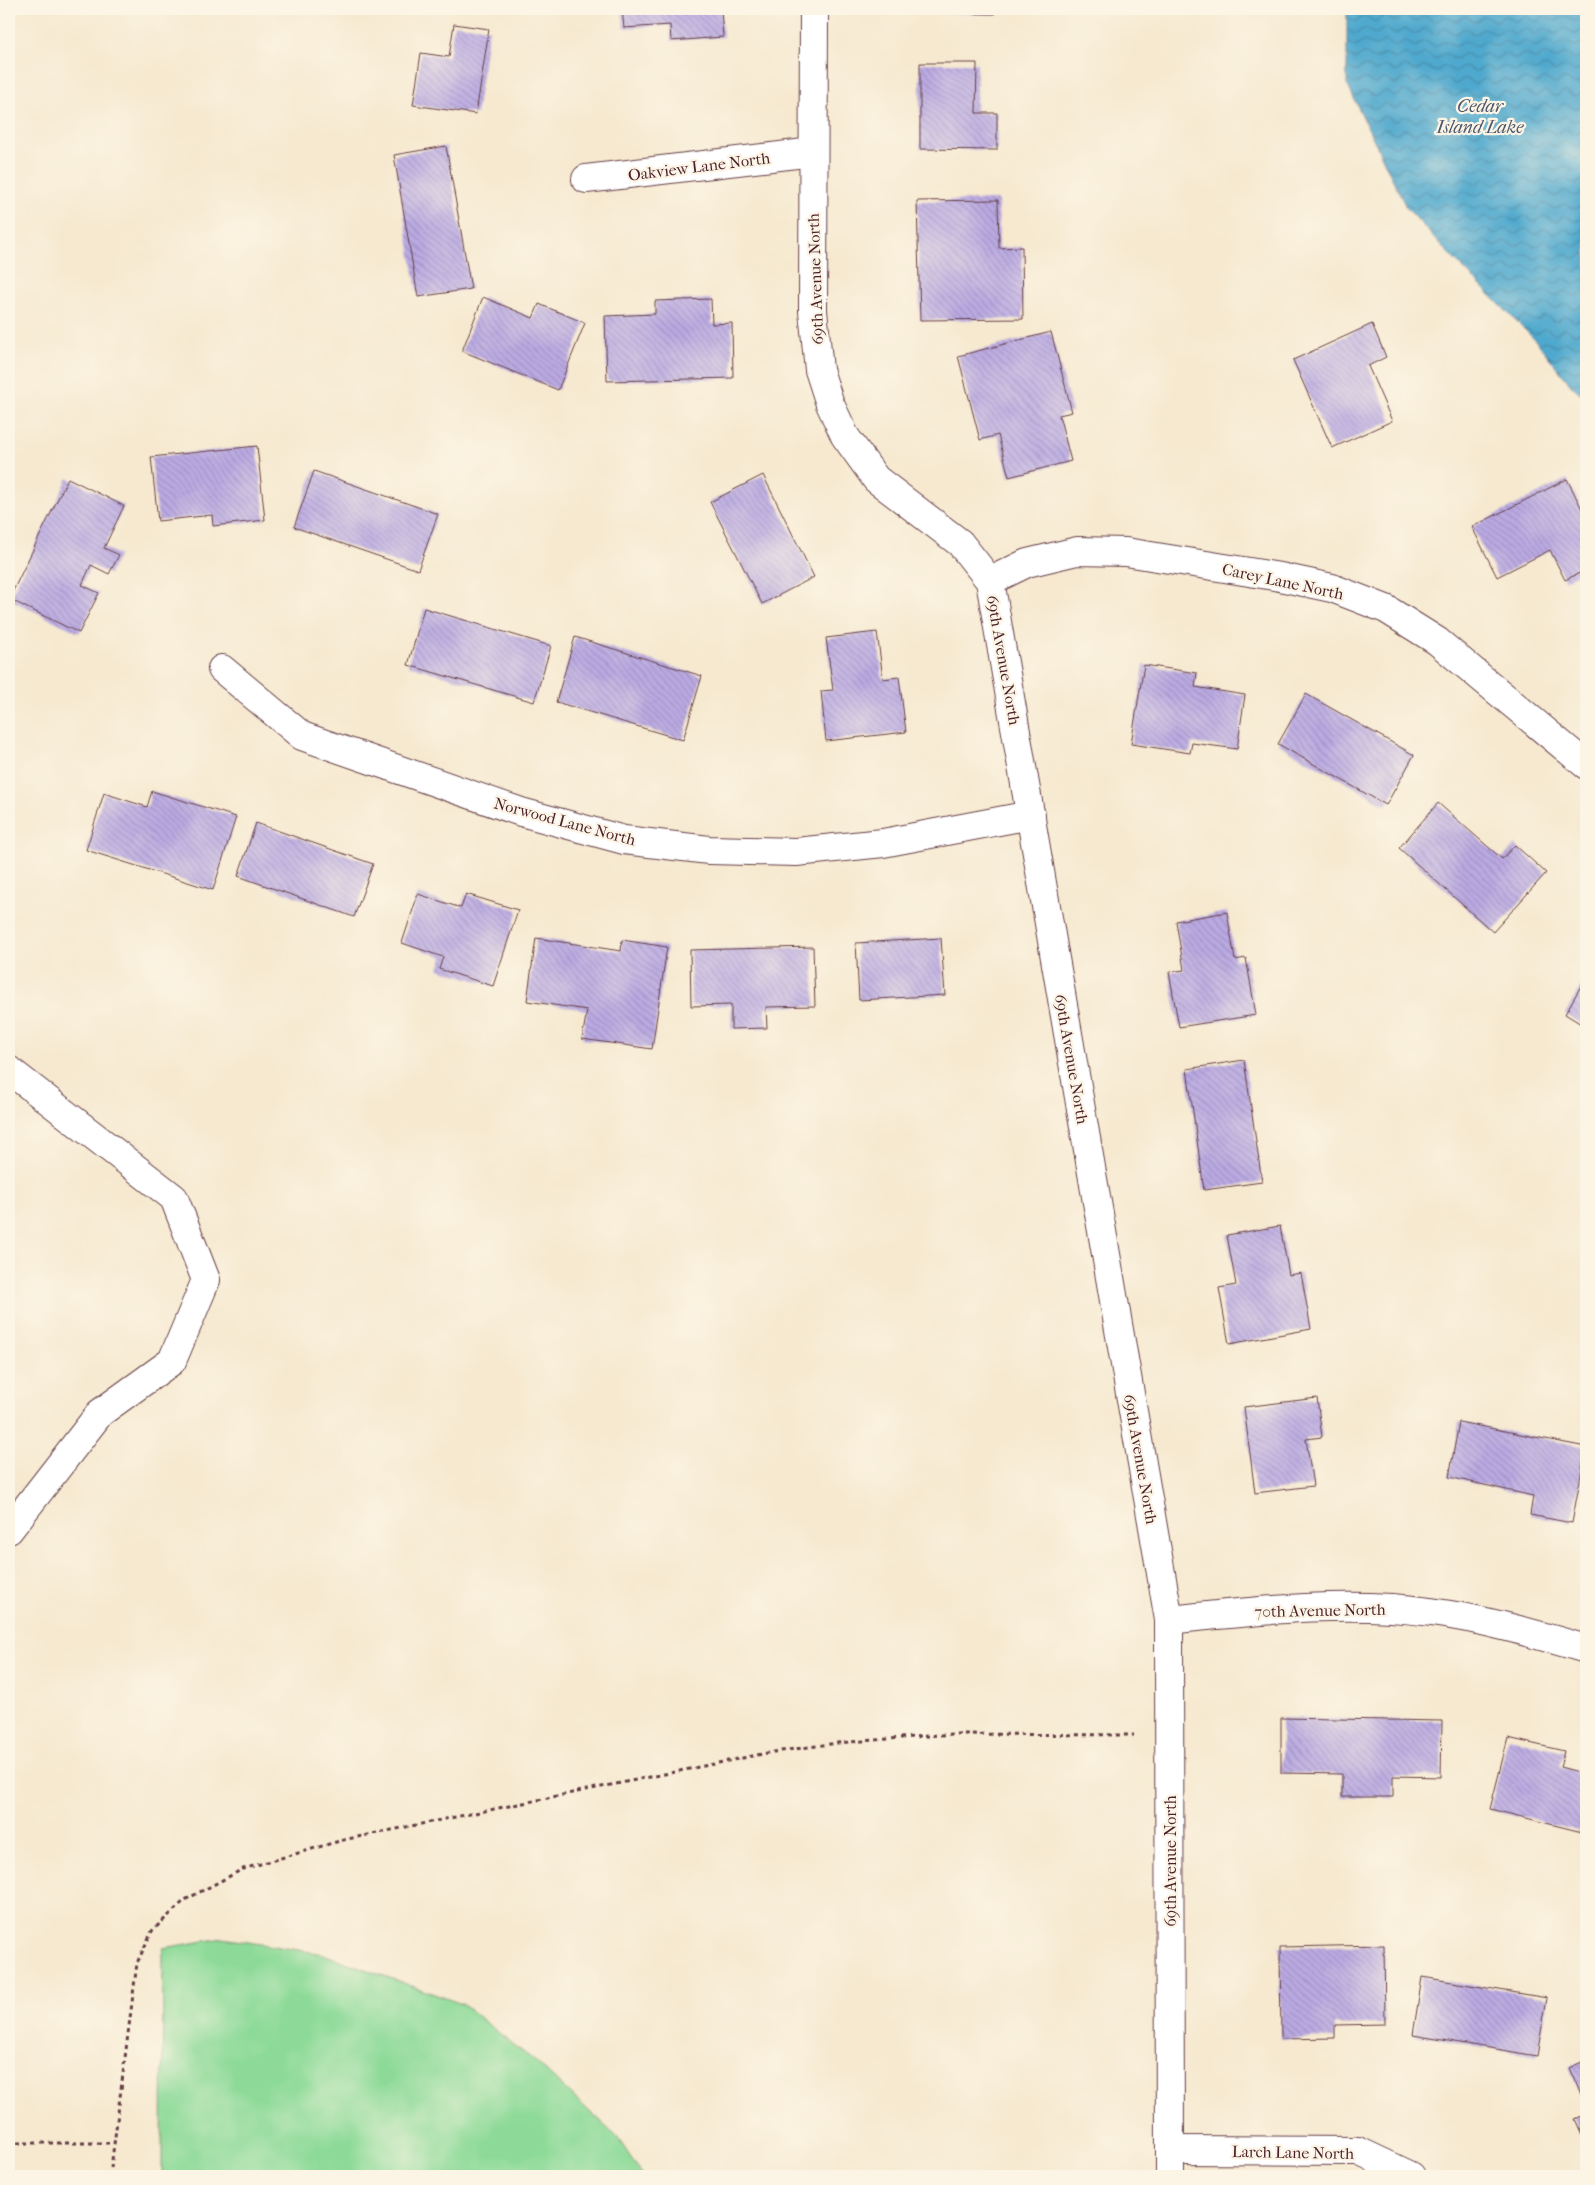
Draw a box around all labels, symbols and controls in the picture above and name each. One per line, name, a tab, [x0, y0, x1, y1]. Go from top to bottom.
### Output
water label: Cedar Island Lake	[1436, 96, 1524, 138]
street label: Oakview Lane North	[627, 148, 771, 185]
street label: 69th Avenue North	[804, 213, 827, 345]
street label: Carey Lane North	[1220, 559, 1345, 604]
street label: 69th Avenue North	[983, 594, 1024, 727]
street label: Norwood Lane North	[492, 793, 638, 850]
street label: 69th Avenue North	[1051, 993, 1092, 1126]
street label: 69th Avenue North	[1120, 1393, 1161, 1526]
street label: 70th Avenue North	[1254, 1600, 1386, 1621]
street label: 69th Avenue North	[1161, 1795, 1180, 1927]
street label: Larch Lane North	[1232, 2142, 1354, 2163]

